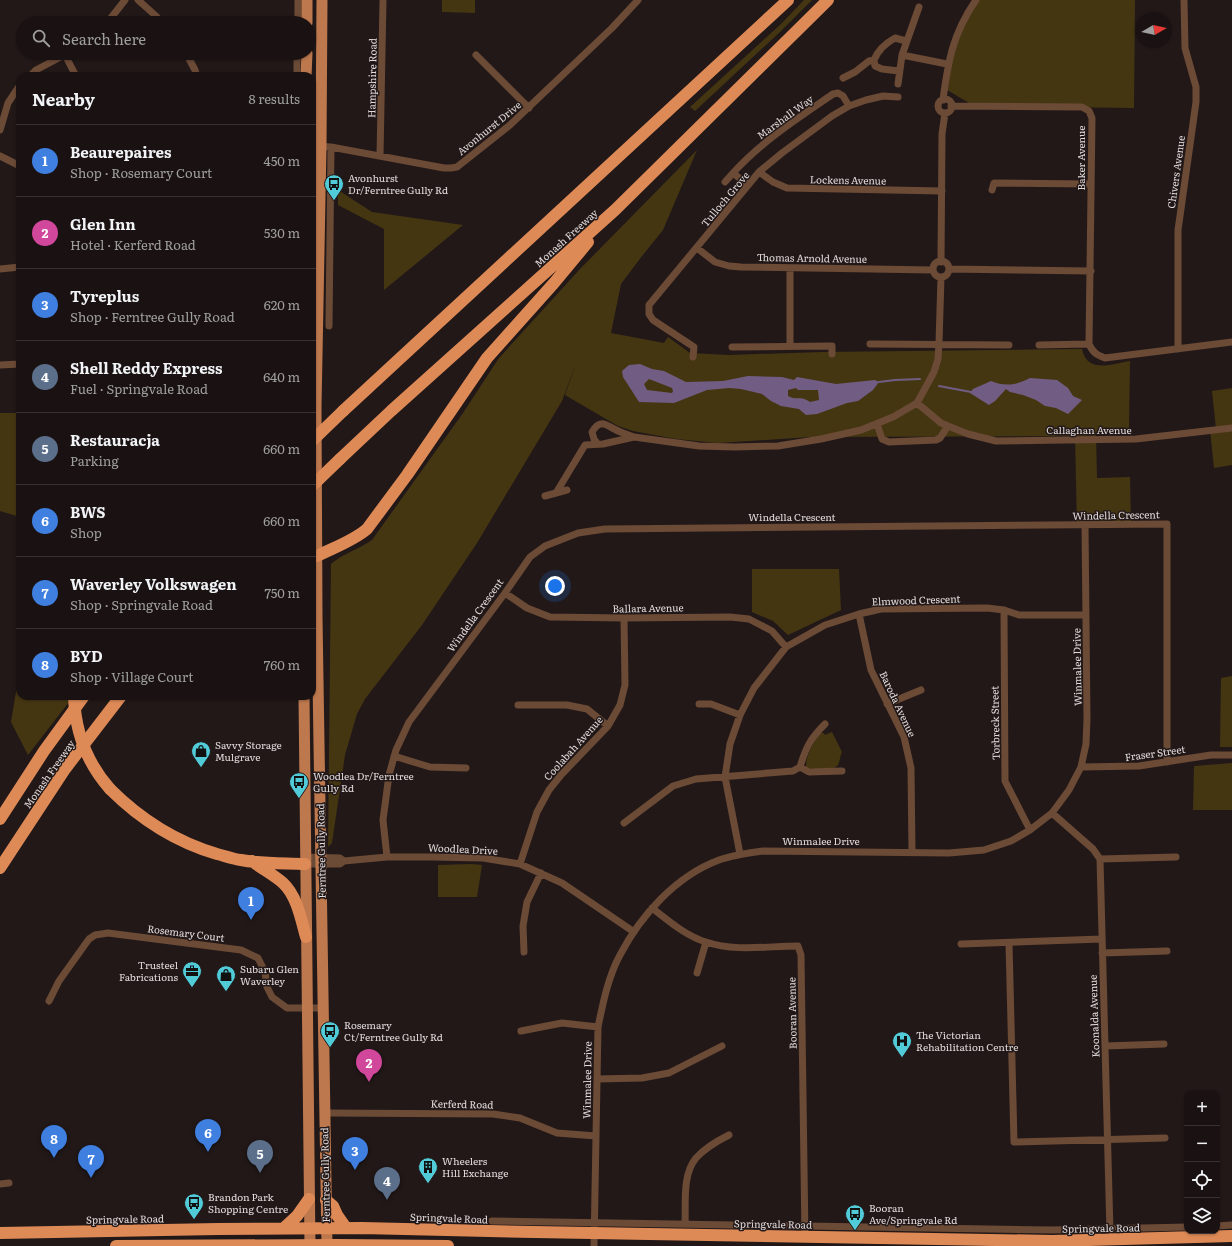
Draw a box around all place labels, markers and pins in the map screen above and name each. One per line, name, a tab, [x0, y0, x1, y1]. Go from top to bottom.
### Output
place label: Avonhurst Dr/Ferntree Gully Rd	[348, 170, 448, 197]
bus stop icon: Avonhurst Dr/Ferntree Gully Rd	[323, 173, 345, 201]
place label: Savvy Storage Mulgrave	[215, 737, 282, 764]
shop icon: Savvy Storage Mulgrave	[190, 740, 212, 768]
place label: Woodlea Dr/Ferntree Gully Rd	[313, 768, 414, 795]
bus stop icon: Woodlea Dr/Ferntree Gully Rd	[288, 771, 310, 799]
pin: 1	[238, 887, 264, 920]
place label: Trusteel Fabrications	[119, 957, 179, 984]
office icon: Trusteel Fabrications	[181, 960, 203, 988]
place label: Subaru Glen Waverley	[240, 961, 299, 988]
shop icon: Subaru Glen Waverley	[215, 964, 237, 992]
place label: Rosemary Ct/Ferntree Gully Rd	[344, 1017, 443, 1044]
bus stop icon: Rosemary Ct/Ferntree Gully Rd	[319, 1020, 341, 1048]
place label: The Victorian Rehabilitation Centre	[916, 1027, 1018, 1054]
hospital icon: The Victorian Rehabilitation Centre	[891, 1030, 913, 1058]
pin: 2	[356, 1049, 382, 1082]
pin: 6	[195, 1119, 221, 1152]
pin: 8	[41, 1125, 67, 1158]
pin: 3	[342, 1137, 368, 1170]
pin: 5	[247, 1140, 273, 1173]
pin: 7	[78, 1145, 104, 1178]
place label: Wheelers Hill Exchange	[442, 1153, 508, 1180]
building icon: Wheelers Hill Exchange	[417, 1156, 439, 1184]
pin: 4	[374, 1167, 400, 1200]
place label: Brandon Park Shopping Centre	[208, 1189, 288, 1216]
bus stop icon: Brandon Park Shopping Centre	[183, 1192, 205, 1220]
place label: Booran Ave/Springvale Rd	[869, 1200, 957, 1227]
bus stop icon: Booran Ave/Springvale Rd	[844, 1203, 866, 1231]

